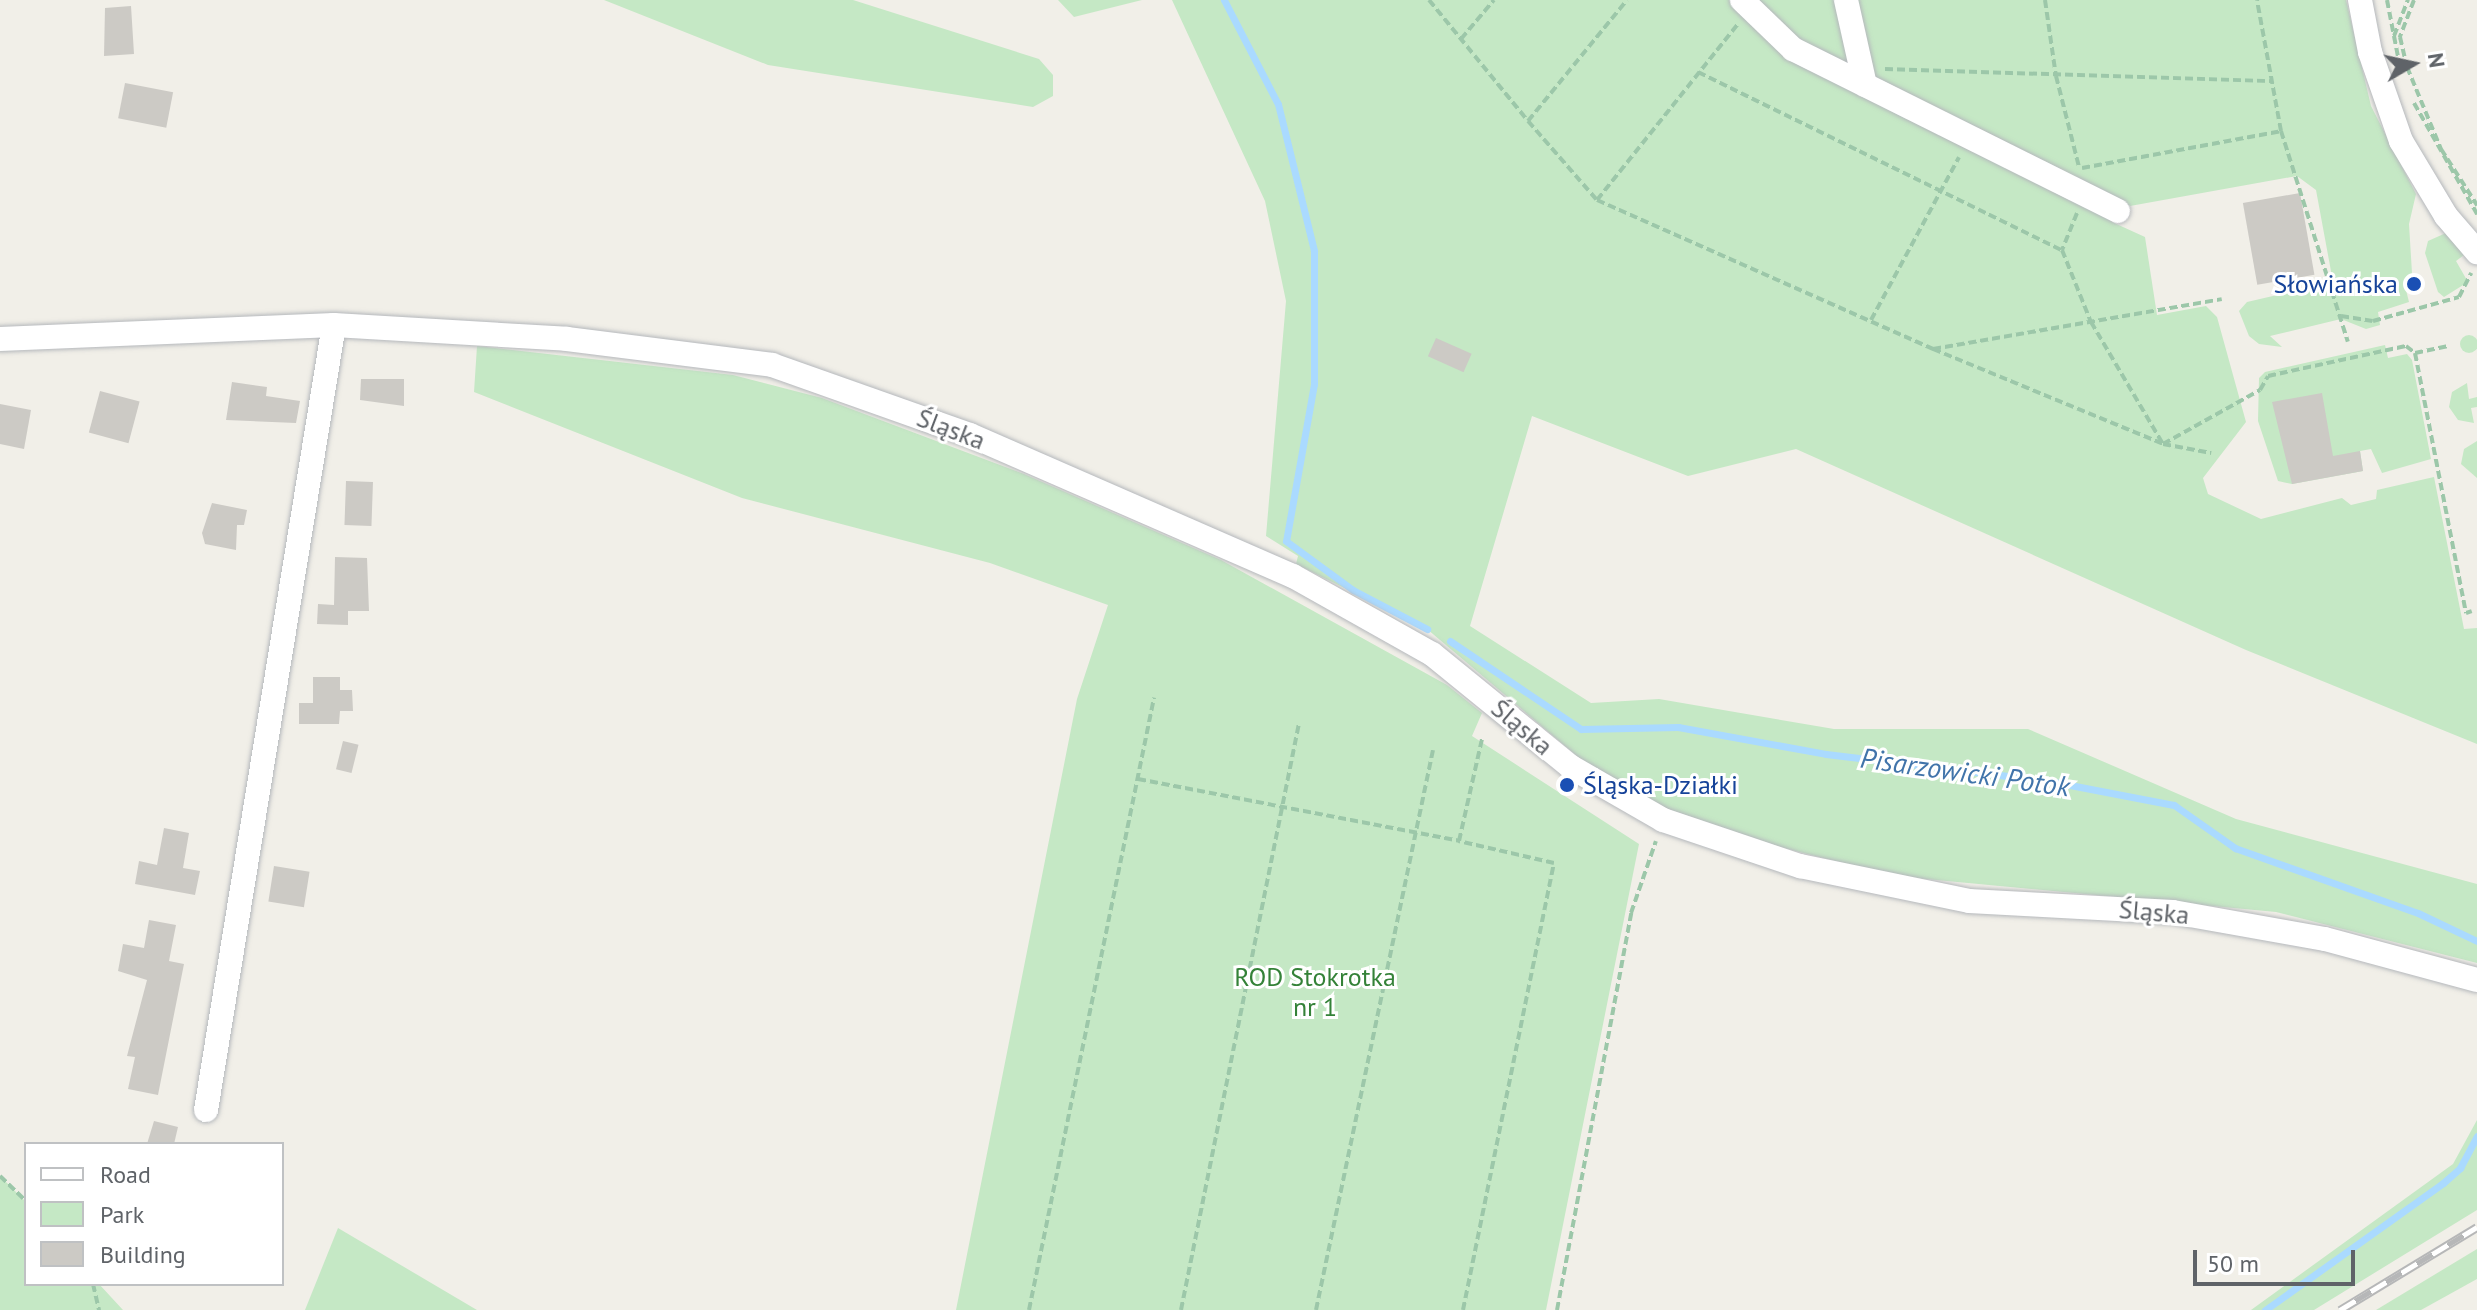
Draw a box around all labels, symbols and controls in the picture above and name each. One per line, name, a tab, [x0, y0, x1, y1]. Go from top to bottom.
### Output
north arrow	[2373, 24, 2453, 104]
text: N	[2422, 51, 2452, 70]
place label: Słowiańska	[2273, 268, 2398, 300]
marker: Słowiańska	[2405, 275, 2423, 293]
street label: Śląska	[912, 402, 990, 456]
street label: Śląska	[1485, 692, 1559, 762]
water label: Pisarzowicki Potok	[1858, 741, 2072, 803]
place label: Śląska-Działki	[1583, 769, 1738, 801]
marker: Śląska-Działki	[1558, 776, 1576, 794]
street label: Śląska	[2117, 893, 2191, 931]
park label: ROD Stokrotka nr 1	[1234, 961, 1396, 1022]
legend	[24, 1142, 284, 1286]
text: Road	[100, 1159, 151, 1190]
text: Park	[100, 1199, 144, 1230]
scale bar	[2197, 1234, 2359, 1284]
text: Building	[100, 1239, 186, 1270]
text: 50 m	[2207, 1248, 2259, 1279]

